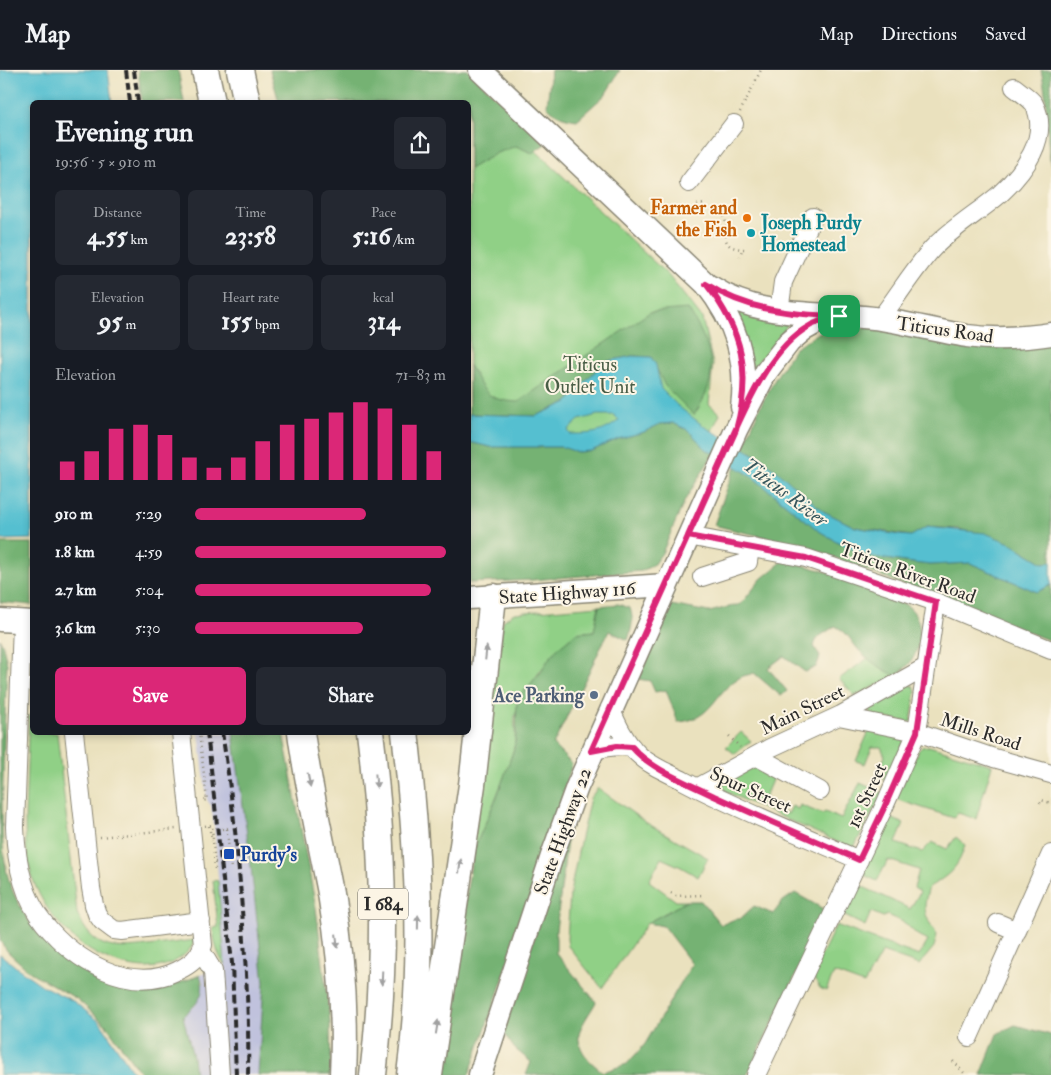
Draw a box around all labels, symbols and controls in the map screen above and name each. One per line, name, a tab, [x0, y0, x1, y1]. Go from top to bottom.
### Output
text: Map	[25, 19, 70, 50]
text: Map	[820, 23, 853, 46]
text: Directions	[881, 23, 957, 46]
text: Saved	[985, 23, 1026, 46]
text: Evening run	[55, 115, 193, 150]
button: share	[394, 117, 446, 169]
text: 19:56 · 5 × 910 m	[55, 152, 156, 172]
place label: Farmer and the Fish	[650, 196, 738, 242]
text: Distance	[93, 204, 142, 221]
text: Time	[235, 204, 266, 221]
text: Pace	[371, 204, 396, 221]
place label: Joseph Purdy Homestead	[760, 211, 862, 257]
marker: Farmer and the Fish	[741, 212, 753, 224]
text: 4.55	[87, 221, 127, 252]
text: 23:58	[225, 221, 276, 252]
text: 5:16	[352, 221, 391, 252]
marker: Joseph Purdy Homestead	[745, 227, 757, 239]
text: km	[127, 231, 148, 248]
text: /km	[391, 231, 415, 248]
text: Elevation	[91, 289, 144, 306]
text: Heart rate	[222, 289, 279, 306]
text: kcal	[373, 289, 394, 306]
pin	[818, 295, 860, 337]
icon: arrive	[825, 302, 853, 330]
text: 95	[99, 306, 122, 337]
text: 155	[221, 306, 252, 337]
text: 314	[368, 306, 400, 337]
street label: Titicus Road	[895, 311, 996, 349]
text: m	[122, 316, 136, 333]
text: bpm	[252, 316, 280, 333]
park label: Titicus Outlet Unit	[545, 353, 635, 399]
text: Elevation	[55, 365, 116, 385]
text: 71–83 m	[395, 365, 446, 385]
water label: Titicus River	[738, 452, 834, 533]
text: 910 m	[55, 504, 93, 524]
text: 5:29	[135, 504, 162, 524]
street label: Titicus River Road	[836, 537, 980, 609]
text: 1.8 km	[55, 542, 95, 562]
text: 4:59	[135, 542, 163, 562]
street label: State Highway 116	[498, 576, 638, 610]
text: 2.7 km	[55, 580, 96, 600]
text: 5:04	[135, 580, 163, 600]
text: 3.6 km	[55, 618, 96, 638]
text: 5:30	[135, 618, 160, 638]
one-way arrow	[482, 644, 490, 660]
button: Save	[55, 667, 246, 725]
button: Share	[256, 667, 446, 725]
street label: Main Street	[756, 679, 848, 741]
place label: Ace Parking	[493, 684, 585, 709]
marker: Ace Parking	[588, 689, 600, 701]
street label: Mills Road	[937, 708, 1025, 756]
street label: 1st Street	[841, 759, 892, 832]
street label: Spur Street	[706, 761, 795, 819]
street label: State Highway 22	[529, 765, 597, 898]
one-way arrow	[306, 773, 314, 789]
one-way arrow	[372, 773, 380, 789]
place label: Purdy's	[240, 843, 298, 868]
marker: Purdy's	[222, 847, 236, 861]
one-way arrow	[457, 858, 465, 874]
road number: I 684	[358, 889, 408, 920]
one-way arrow	[414, 913, 422, 929]
one-way arrow	[333, 933, 341, 949]
one-way arrow	[377, 970, 385, 986]
one-way arrow	[433, 1019, 441, 1035]

